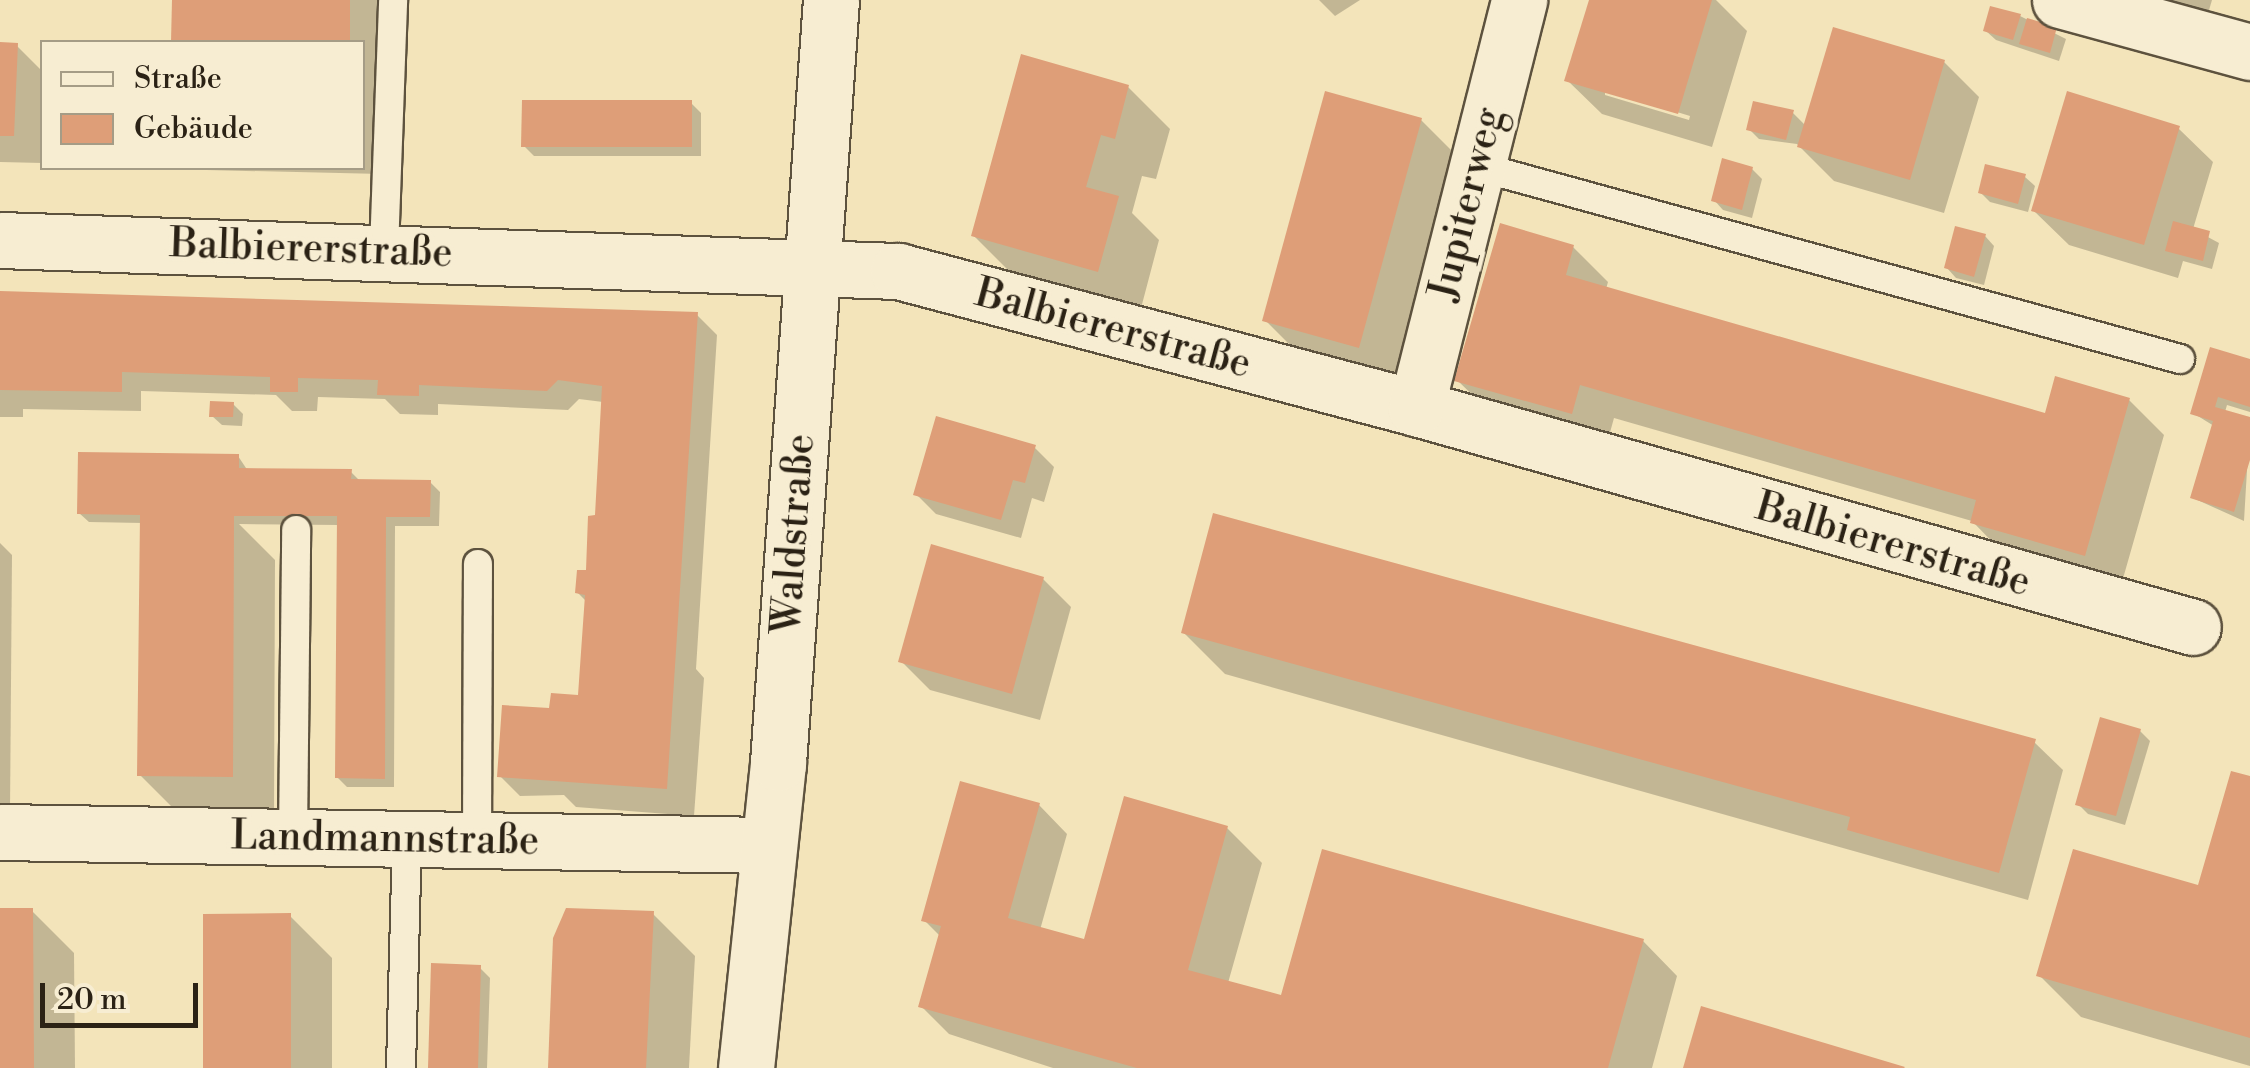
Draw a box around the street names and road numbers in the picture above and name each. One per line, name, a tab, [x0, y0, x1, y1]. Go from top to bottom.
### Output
street label: Jupiterweg	[1420, 103, 1514, 305]
street label: Balbiererstraße	[169, 220, 453, 278]
street label: Balbiererstraße	[970, 269, 1256, 389]
street label: Waldstraße	[763, 432, 825, 636]
street label: Balbiererstraße	[1750, 483, 2036, 607]
street label: Landmannstraße	[230, 812, 540, 866]

